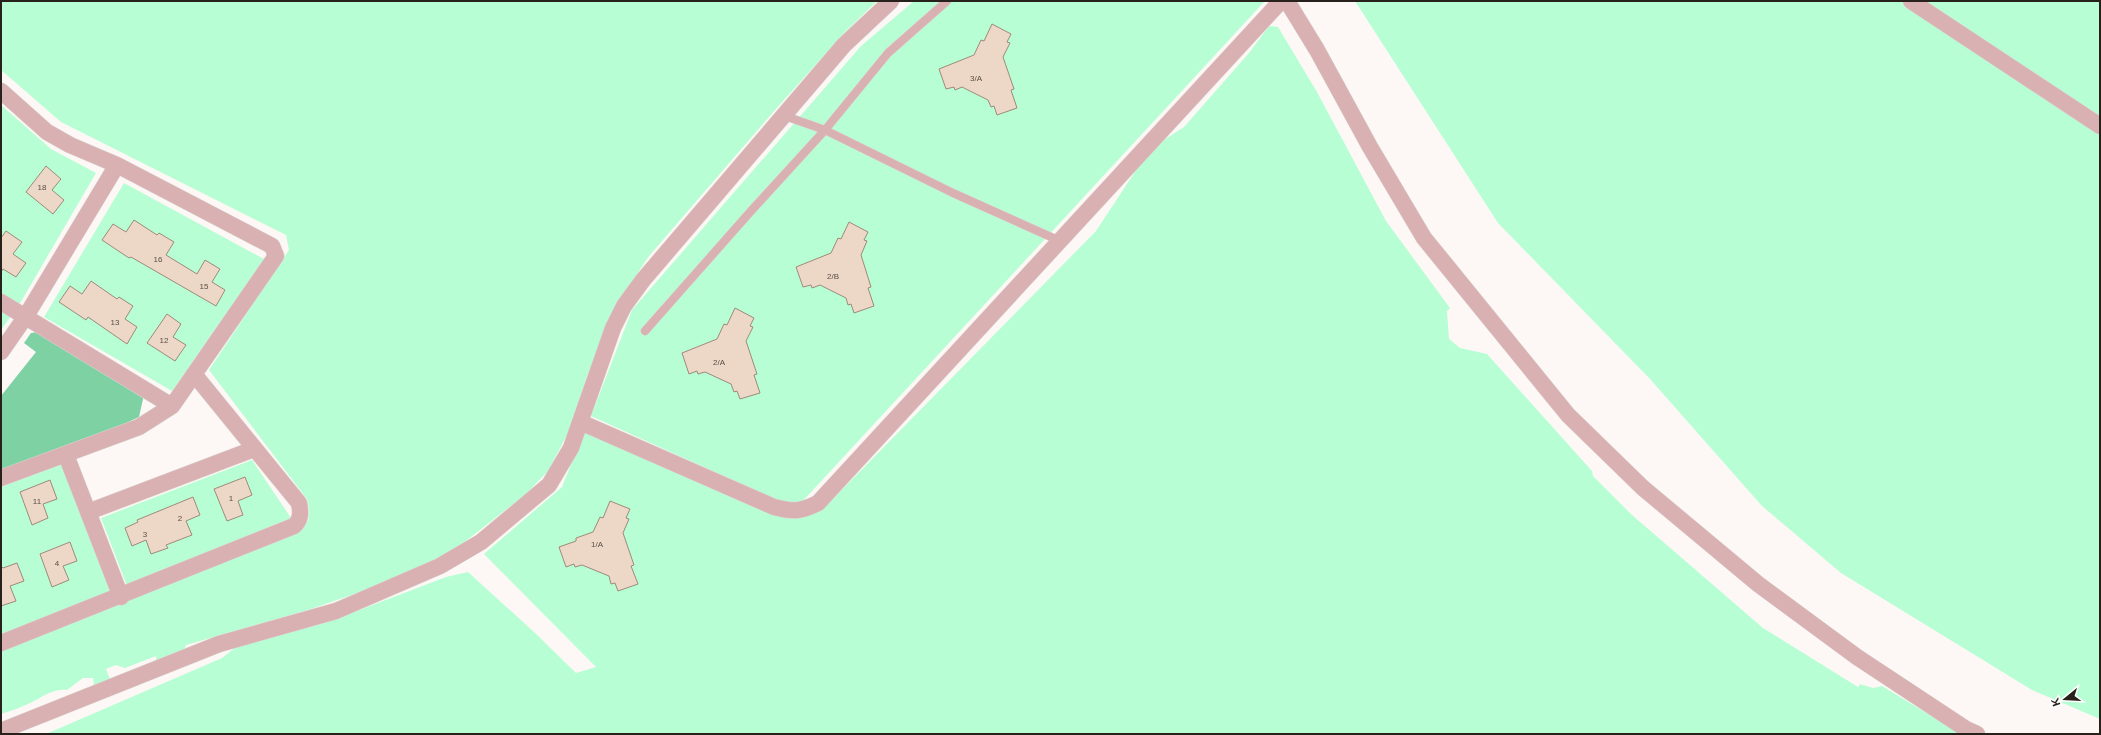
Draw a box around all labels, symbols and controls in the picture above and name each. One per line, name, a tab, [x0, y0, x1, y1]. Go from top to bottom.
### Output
house number: 3/A	[970, 74, 983, 83]
house number: 18	[38, 183, 47, 192]
house number: 16	[154, 255, 163, 264]
house number: 2/B	[827, 272, 839, 281]
house number: 15	[200, 282, 209, 291]
house number: 13	[111, 318, 120, 327]
house number: 12	[160, 336, 169, 345]
house number: 2/A	[713, 358, 726, 367]
house number: 1	[229, 494, 234, 503]
house number: 11	[33, 497, 42, 506]
house number: 2	[178, 514, 183, 523]
house number: 3	[143, 530, 148, 539]
house number: 1/A	[591, 540, 604, 549]
house number: 4	[55, 559, 60, 568]
north arrow	[2045, 679, 2085, 719]
text: K	[2049, 696, 2062, 708]

